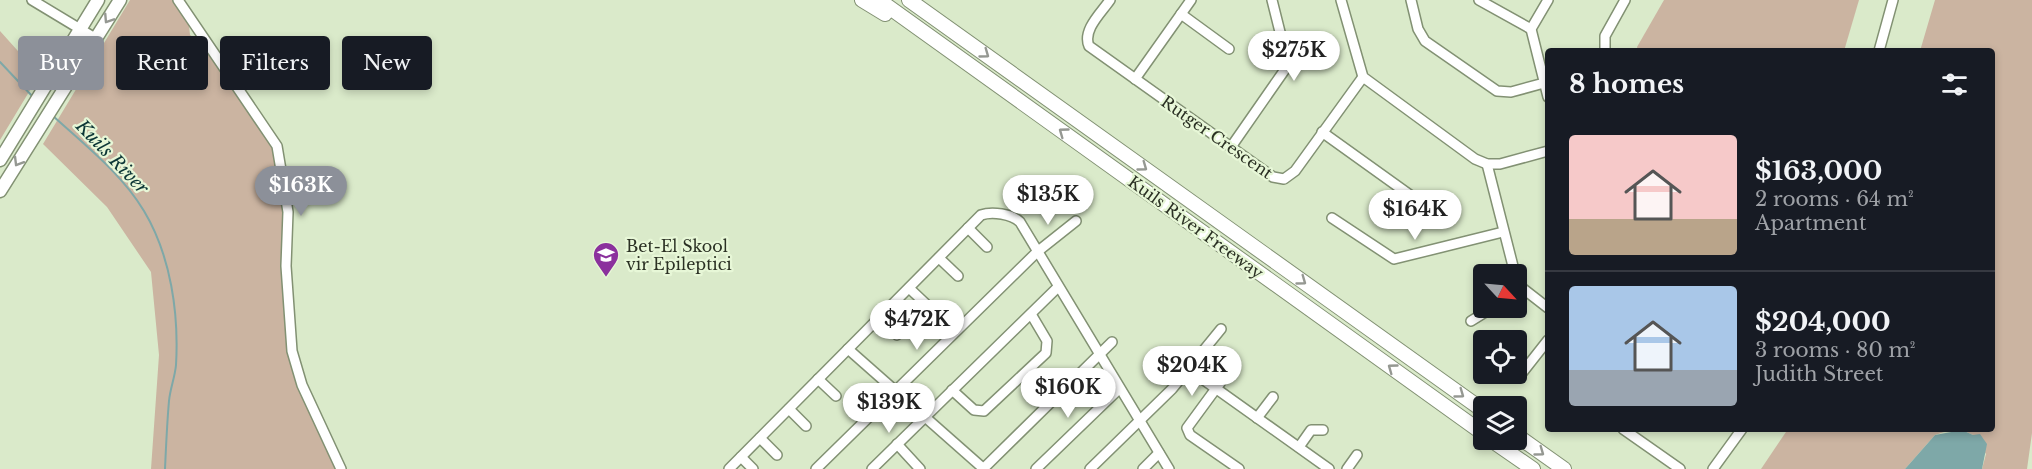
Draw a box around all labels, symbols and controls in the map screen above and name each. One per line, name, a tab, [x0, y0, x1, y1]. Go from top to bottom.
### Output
one-way arrow	[103, 13, 115, 23]
pin: $275K	[1252, 31, 1336, 82]
chip: Buy	[18, 36, 104, 90]
chip: Rent	[116, 36, 208, 90]
chip: Filters	[220, 36, 330, 90]
chip: New	[342, 36, 432, 90]
text: $275K	[1262, 38, 1326, 62]
one-way arrow	[978, 46, 989, 57]
text: 8 homes	[1569, 68, 1684, 100]
icon: filters	[1938, 68, 1971, 101]
street label: Rutger Crescent	[1157, 91, 1277, 183]
water label: Kuils River	[70, 114, 153, 199]
one-way arrow	[1058, 128, 1069, 139]
text: $163,000	[1755, 155, 1882, 187]
one-way arrow	[13, 156, 25, 166]
icon: home	[1617, 159, 1689, 231]
one-way arrow	[1137, 160, 1148, 171]
pin: $163K	[259, 166, 343, 217]
street label: Kuils River Freeway	[1124, 171, 1268, 283]
text: $163K	[269, 173, 333, 197]
pin: $135K	[1006, 175, 1090, 226]
text: $135K	[1017, 182, 1079, 206]
text: 2 rooms · 64 m²	[1755, 187, 1914, 211]
pin: $164K	[1373, 190, 1457, 241]
text: $164K	[1383, 197, 1447, 221]
text: Apartment	[1755, 211, 1866, 235]
place label: Bet-El Skool vir Epileptici	[626, 236, 732, 274]
school or university icon: Bet-El Skool vir Epileptici	[591, 240, 621, 278]
north arrow	[1473, 264, 1527, 318]
map controls	[1473, 264, 1527, 450]
one-way arrow	[1295, 273, 1306, 284]
pin: $472K	[875, 300, 959, 351]
text: $204,000	[1755, 306, 1891, 338]
text: $472K	[884, 307, 950, 331]
icon: home	[1617, 310, 1689, 382]
button: locate	[1473, 330, 1527, 384]
text: 3 rooms · 80 m²	[1755, 338, 1916, 362]
pin: $204K	[1150, 346, 1234, 397]
text: $204K	[1157, 353, 1227, 377]
text: Judith Street	[1755, 362, 1883, 386]
one-way arrow	[1387, 364, 1398, 375]
pin: $160K	[1026, 368, 1110, 419]
text: $160K	[1035, 375, 1101, 399]
pin: $139K	[847, 383, 931, 434]
one-way arrow	[1454, 387, 1465, 398]
text: $139K	[857, 390, 921, 414]
button: layers	[1473, 396, 1527, 450]
one-way arrow	[1534, 445, 1545, 456]

